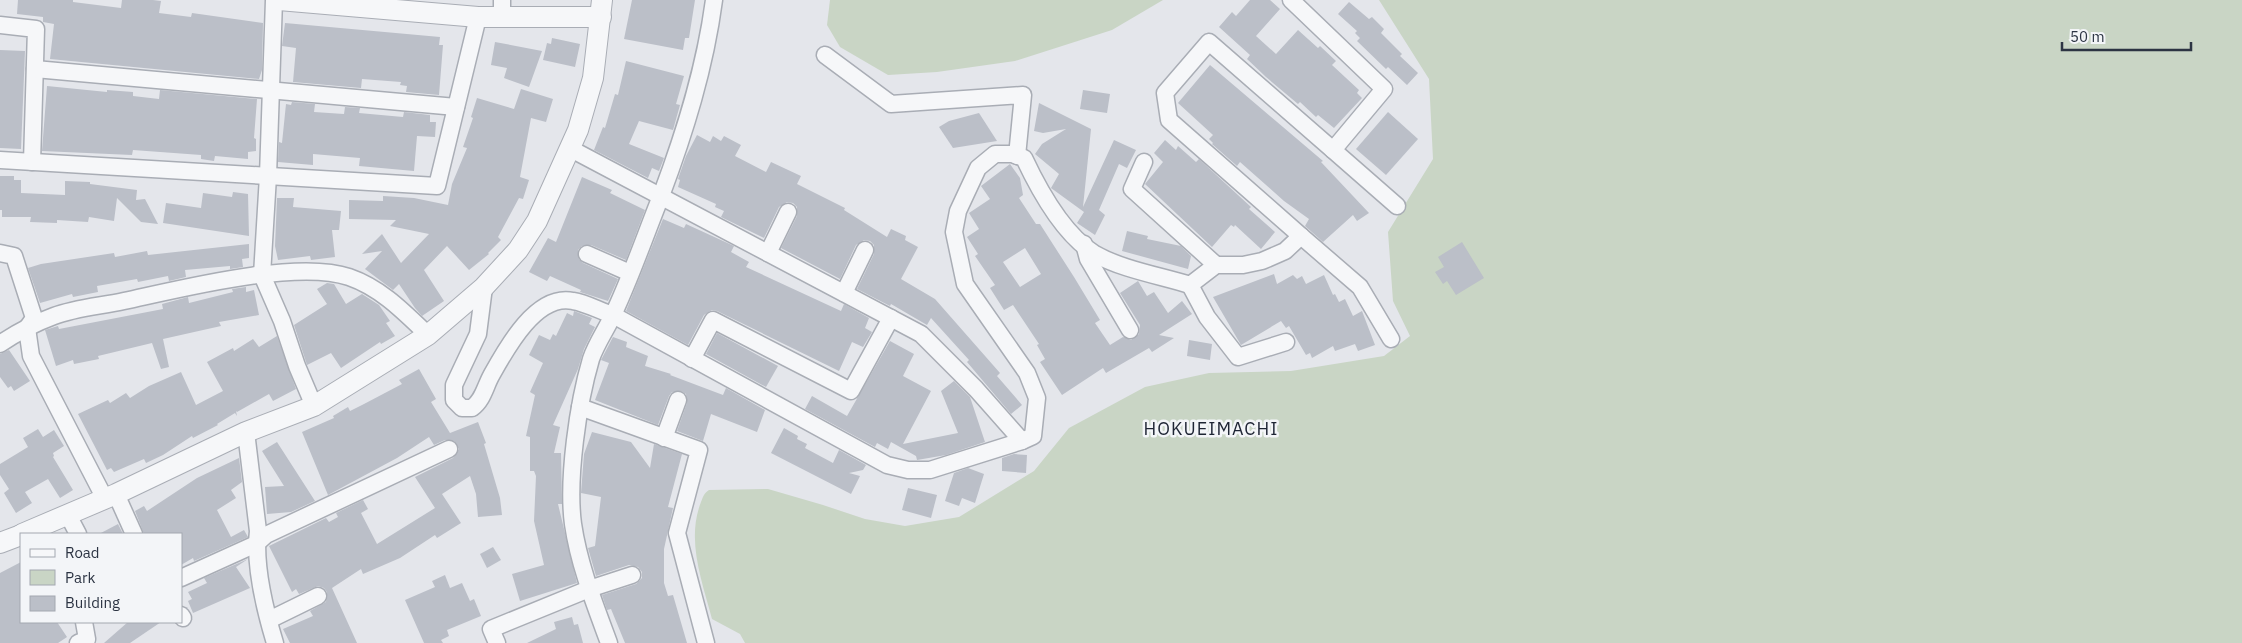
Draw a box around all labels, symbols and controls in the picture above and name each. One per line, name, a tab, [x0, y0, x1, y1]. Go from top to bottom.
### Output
scale bar	[2062, 20, 2191, 52]
text: 50 m	[2070, 27, 2105, 46]
district label: HOKUEIMACHI	[1144, 417, 1278, 440]
legend	[20, 533, 182, 623]
text: Road	[65, 543, 100, 562]
text: Park	[65, 568, 95, 587]
text: Building	[65, 593, 120, 612]

